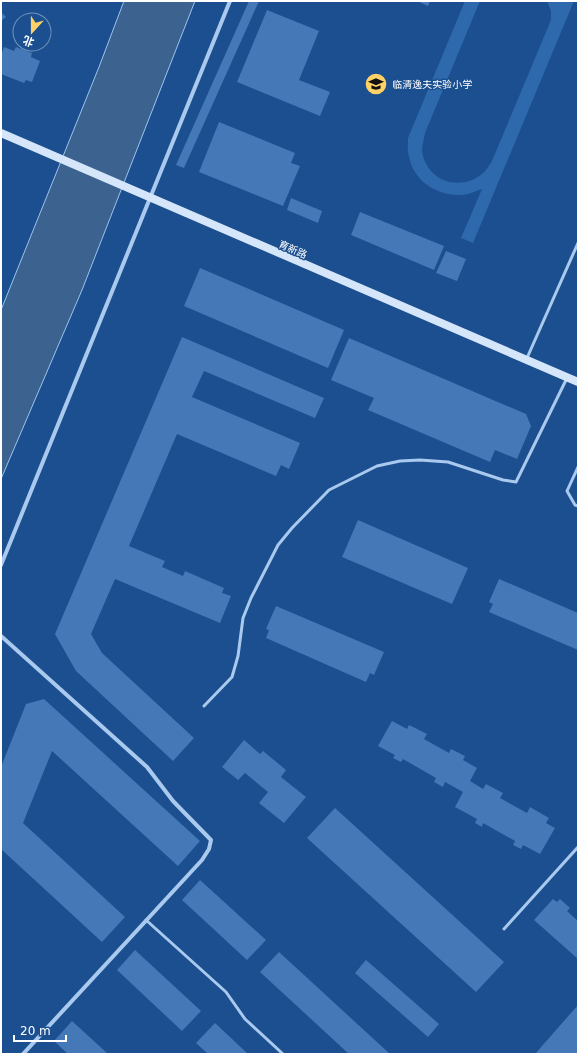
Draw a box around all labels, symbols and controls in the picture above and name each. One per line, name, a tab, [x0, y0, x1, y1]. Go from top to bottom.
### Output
north arrow	[12, 12, 52, 52]
text: 北	[21, 33, 36, 49]
school or university icon: 临清逸夫实验小学	[363, 71, 389, 97]
place label: 临清逸夫实验小学	[392, 79, 472, 90]
street label: 育新路	[277, 239, 309, 260]
scale bar	[14, 1017, 66, 1043]
text: 20 m	[20, 1024, 51, 1038]

